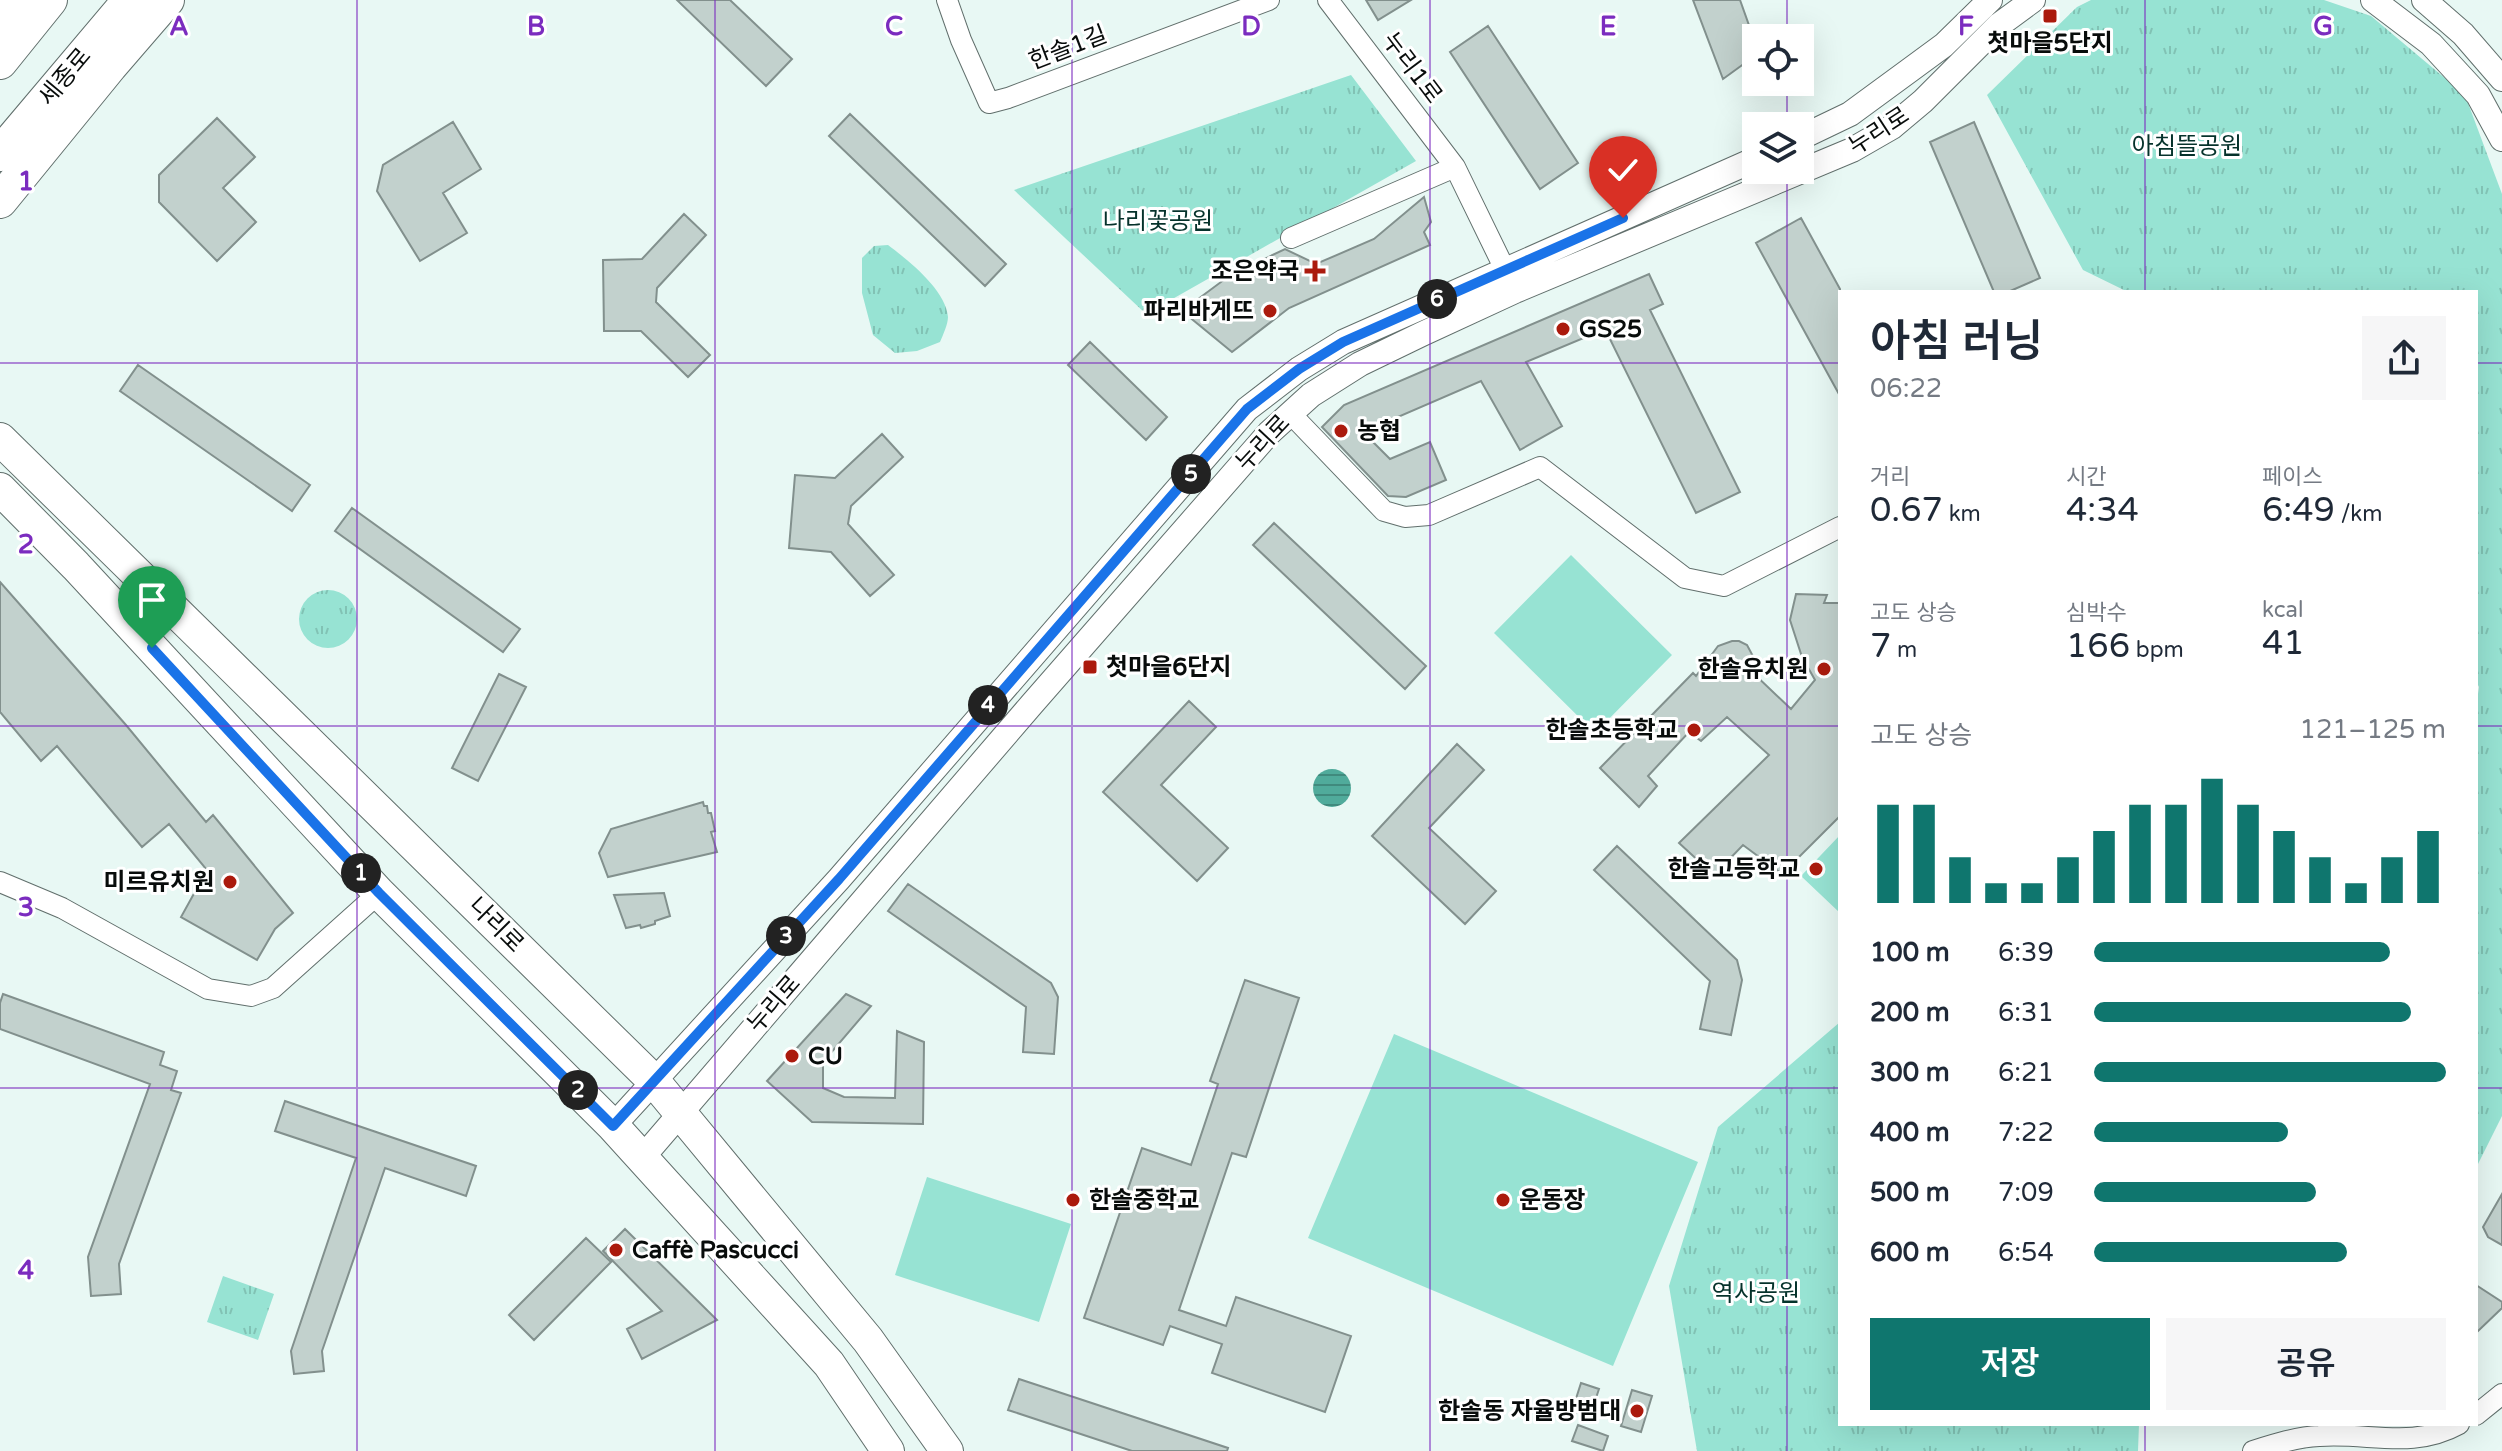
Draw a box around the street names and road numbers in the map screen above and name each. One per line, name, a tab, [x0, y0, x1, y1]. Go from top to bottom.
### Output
street label: 한솔1길	[1025, 20, 1111, 76]
street label: 누리1로	[1376, 27, 1448, 109]
street label: 세종로	[33, 42, 97, 112]
street label: 누리로	[1843, 101, 1915, 161]
street label: 누리로	[1230, 409, 1296, 477]
street label: 나리로	[462, 891, 530, 959]
street label: 누리로	[741, 969, 807, 1039]

